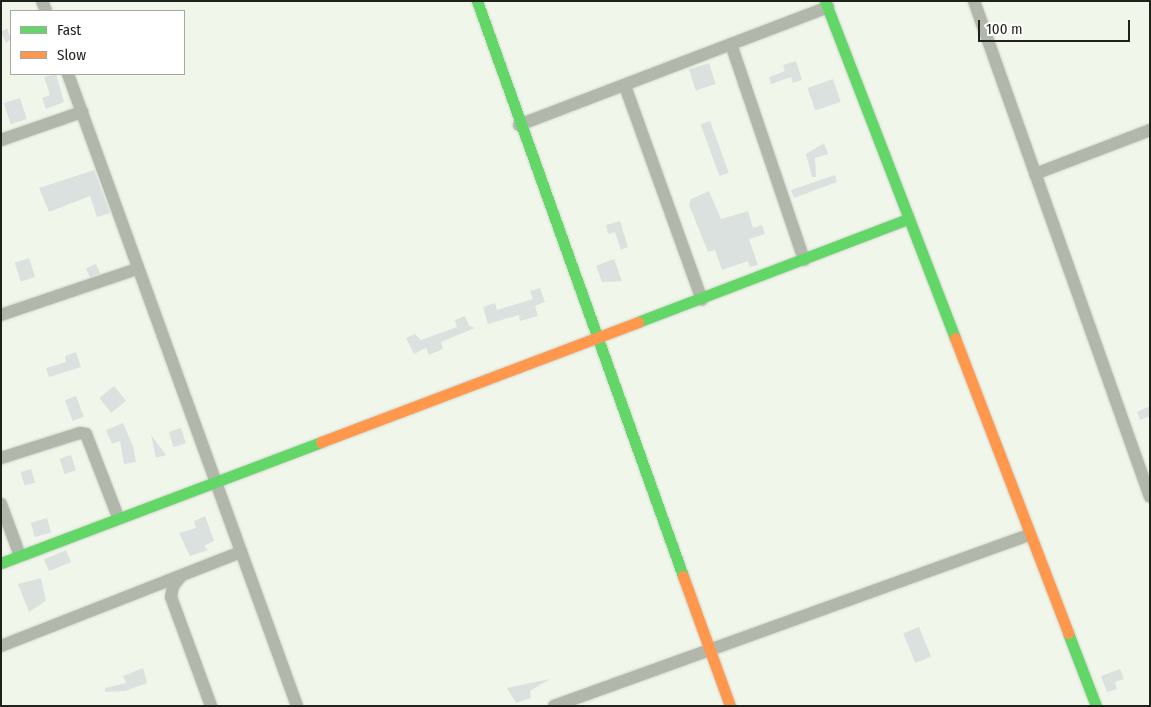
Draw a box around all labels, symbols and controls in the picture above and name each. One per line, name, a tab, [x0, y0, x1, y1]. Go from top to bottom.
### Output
legend	[10, 10, 185, 75]
scale bar	[981, 10, 1134, 42]
text: 100 m	[986, 20, 1023, 38]
text: Fast	[57, 21, 81, 39]
text: Slow	[57, 46, 86, 64]

